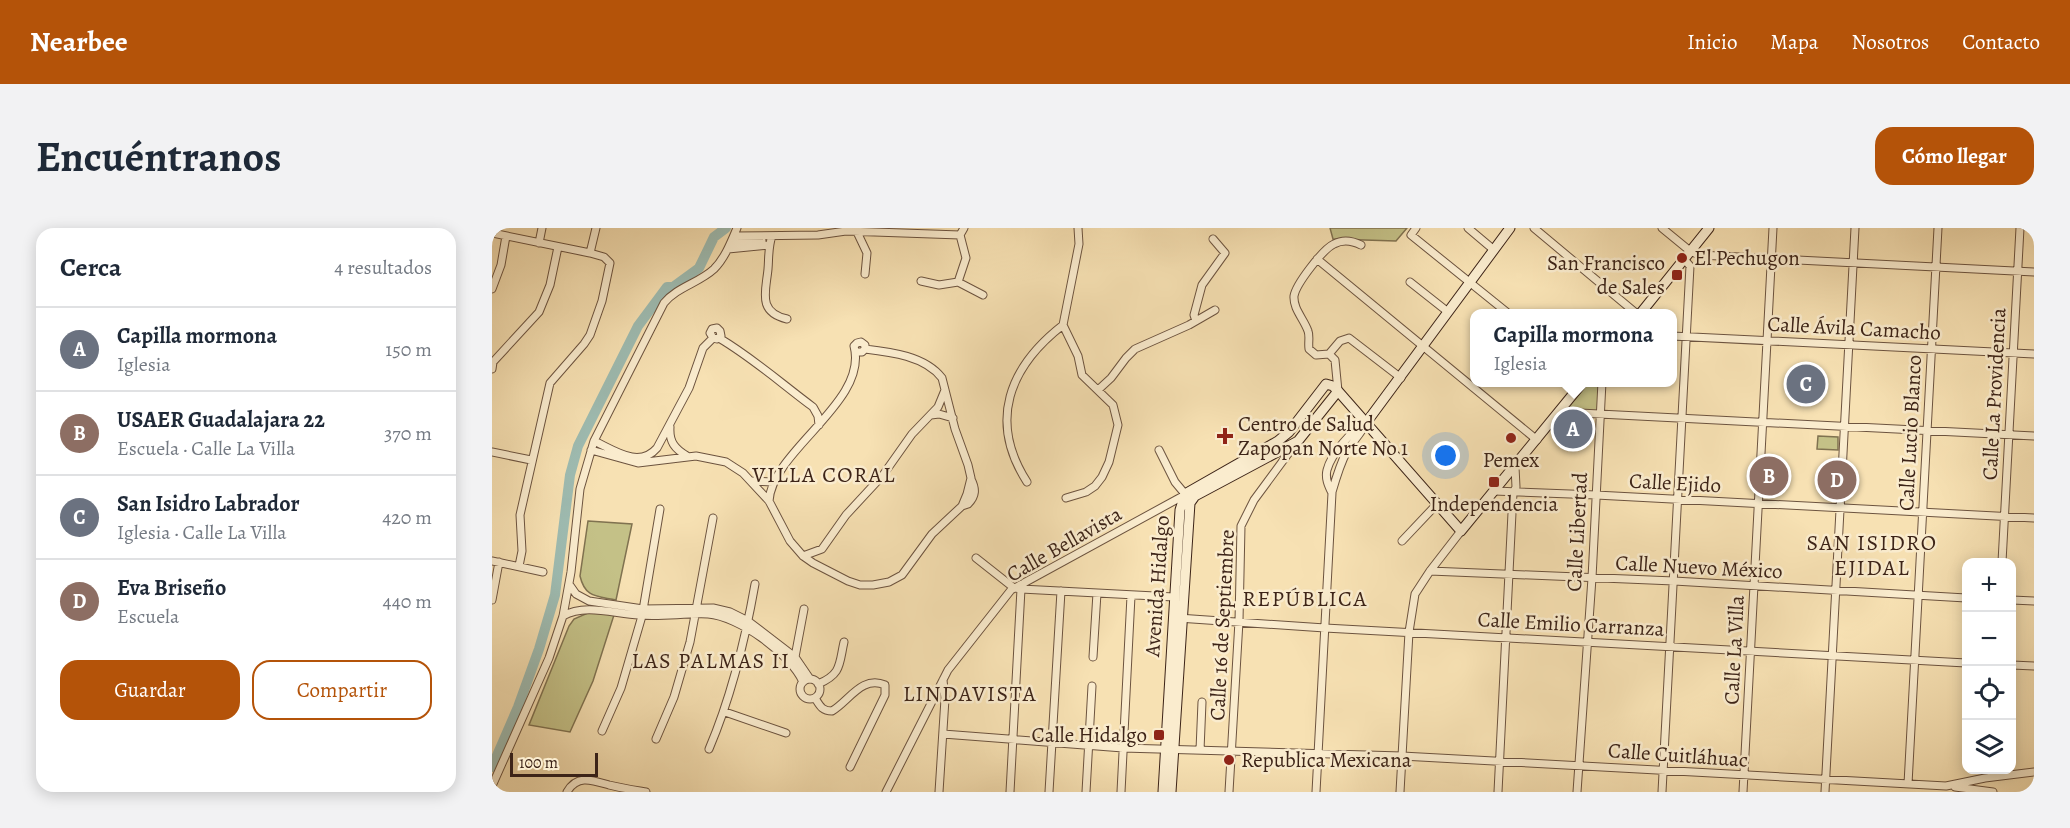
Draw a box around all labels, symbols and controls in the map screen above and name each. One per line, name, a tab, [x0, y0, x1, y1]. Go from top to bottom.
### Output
text: Nearbee	[30, 23, 128, 61]
text: Inicio	[1687, 28, 1737, 56]
text: Mapa	[1770, 28, 1819, 56]
text: Nosotros	[1852, 28, 1929, 56]
text: Contacto	[1962, 28, 2040, 56]
button: Cómo llegar	[1875, 127, 2034, 185]
text: Encuéntranos	[36, 128, 281, 185]
place label: El Pechugon	[1694, 244, 1800, 272]
place label: San Francisco de Sales	[1547, 249, 1665, 301]
text: Cerca	[60, 250, 122, 285]
marker: El Pechugon	[1675, 251, 1689, 265]
text: 4 resultados	[334, 254, 432, 281]
marker: San Francisco de Sales	[1670, 268, 1684, 282]
street label: Calle La Providencia	[1975, 307, 2013, 481]
popup	[1470, 309, 1677, 387]
street label: Calle Ávila Camacho	[1767, 309, 1941, 347]
text: Capilla mormona	[1493, 320, 1654, 350]
text: Capilla mormona	[117, 321, 277, 351]
text: A	[73, 336, 86, 363]
text: 150 m	[385, 336, 432, 363]
text: Iglesia	[1493, 350, 1547, 377]
text: Iglesia	[117, 351, 171, 378]
street label: Calle Lucio Blanco	[1892, 354, 1928, 512]
pin: C	[1786, 362, 1826, 406]
text: USAER Guadalajara 22	[117, 405, 325, 435]
pin: A	[1554, 406, 1592, 452]
place label: Centro de Salud Zapopan Norte No 1	[1238, 410, 1408, 462]
text: B	[73, 420, 86, 447]
text: 370 m	[384, 420, 432, 447]
marker: Centro de Salud Zapopan Norte No 1	[1216, 427, 1234, 445]
marker: Pemex	[1504, 431, 1518, 445]
text: Escuela · Calle La Villa	[117, 435, 295, 462]
your location	[1431, 441, 1460, 470]
place label: Pemex	[1483, 446, 1539, 474]
pin: B	[1750, 454, 1788, 498]
pin: D	[1818, 458, 1856, 502]
district label: VILLA CORAL	[751, 460, 896, 490]
street label: Calle Ejido	[1628, 467, 1722, 499]
street label: Calle Libertad	[1560, 471, 1594, 592]
marker: Independencia	[1487, 475, 1501, 489]
text: San Isidro Labrador	[117, 489, 300, 519]
place label: Independencia	[1430, 490, 1558, 518]
street label: Calle Bellavista	[1001, 500, 1127, 588]
text: C	[73, 504, 86, 531]
text: 420 m	[382, 504, 432, 531]
street label: Avenida Hidalgo	[1138, 514, 1176, 659]
text: Iglesia · Calle La Villa	[117, 519, 287, 546]
district label: SAN ISIDRO EJIDAL	[1806, 528, 1938, 583]
street label: Calle 16 de Septiembre	[1203, 529, 1241, 721]
street label: Calle Nuevo México	[1615, 549, 1783, 585]
map controls	[1962, 558, 2016, 774]
button: +	[1962, 558, 2016, 612]
text: Eva Briseño	[117, 573, 226, 603]
district label: REPÚBLICA	[1242, 584, 1368, 614]
text: D	[73, 588, 86, 615]
text: 440 m	[383, 588, 432, 615]
street label: Calle La Villa	[1717, 594, 1751, 705]
text: Escuela	[117, 603, 179, 630]
street label: Calle Emilio Carranza	[1477, 605, 1665, 643]
button: −	[1962, 612, 2016, 666]
district label: LAS PALMAS II	[631, 646, 791, 676]
button: Guardar	[60, 660, 240, 720]
button: Compartir	[252, 660, 432, 720]
button: locate	[1962, 666, 2016, 720]
district label: LINDAVISTA	[903, 679, 1037, 709]
button: layers	[1962, 720, 2016, 774]
place label: Calle Hidalgo	[1032, 721, 1147, 749]
marker: Calle Hidalgo	[1152, 728, 1166, 742]
street label: Calle Cuitláhuac	[1607, 736, 1749, 774]
place label: Republica Mexicana	[1241, 746, 1412, 774]
scale bar	[510, 750, 598, 778]
text: 100 m	[519, 752, 558, 774]
marker: Republica Mexicana	[1222, 753, 1236, 767]

